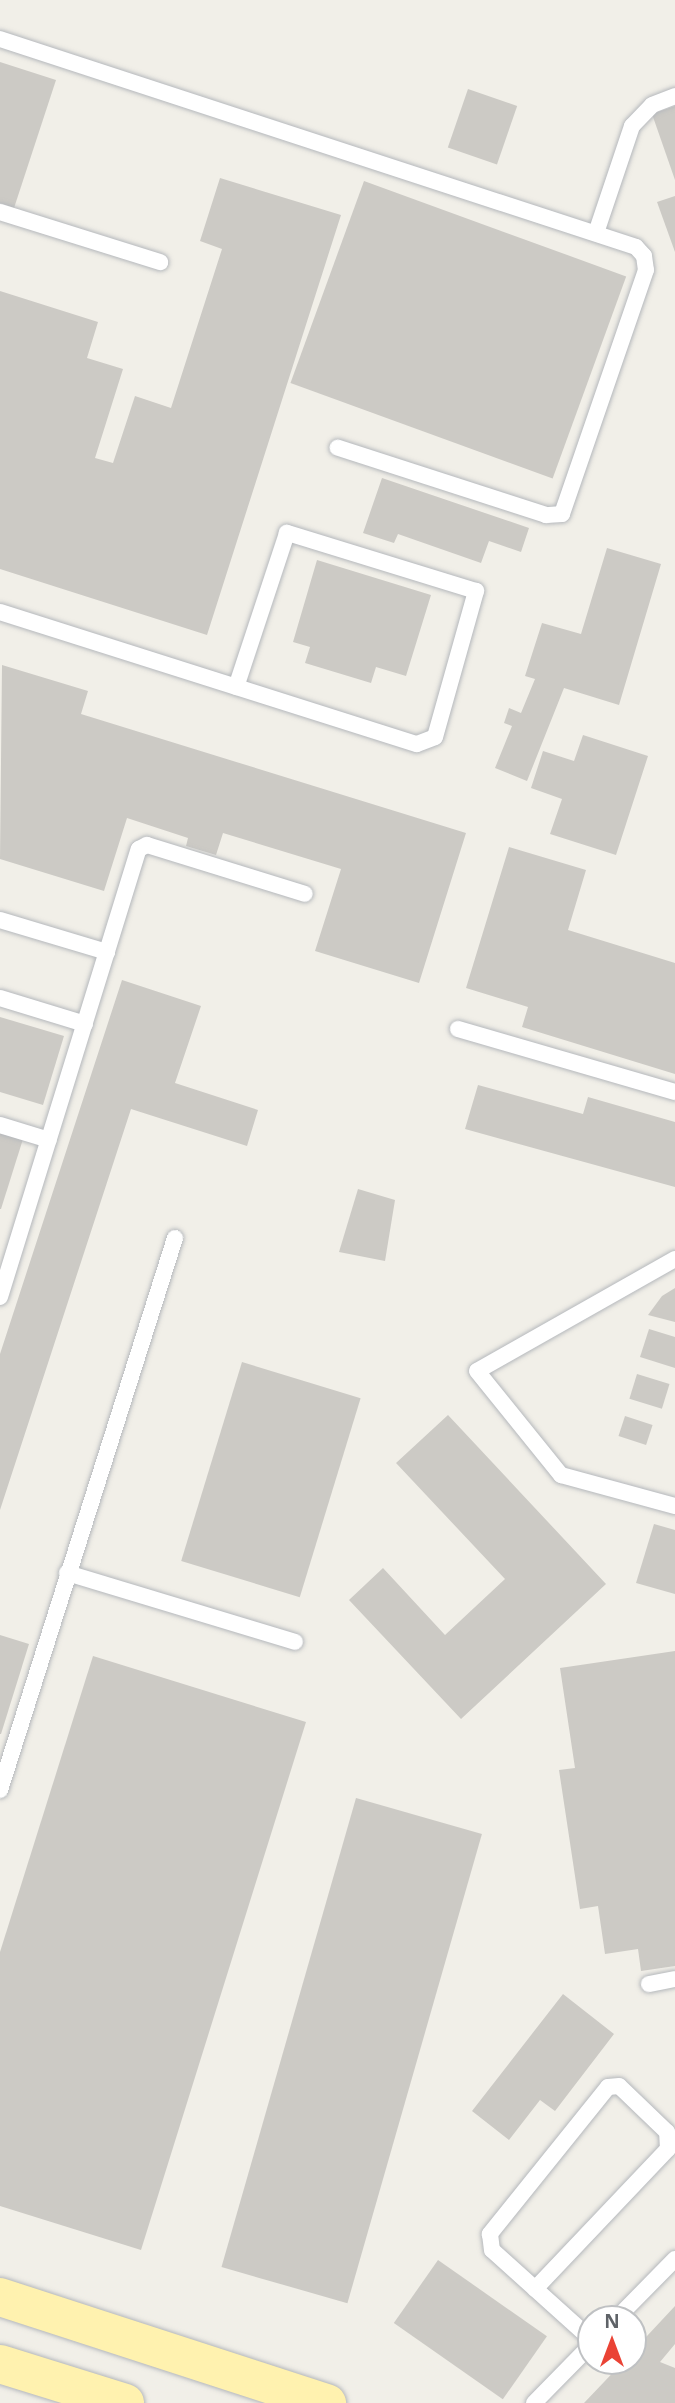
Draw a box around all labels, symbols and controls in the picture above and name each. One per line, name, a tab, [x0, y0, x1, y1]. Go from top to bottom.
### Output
north arrow	[577, 2305, 647, 2375]
text: N	[604, 2308, 620, 2334]

